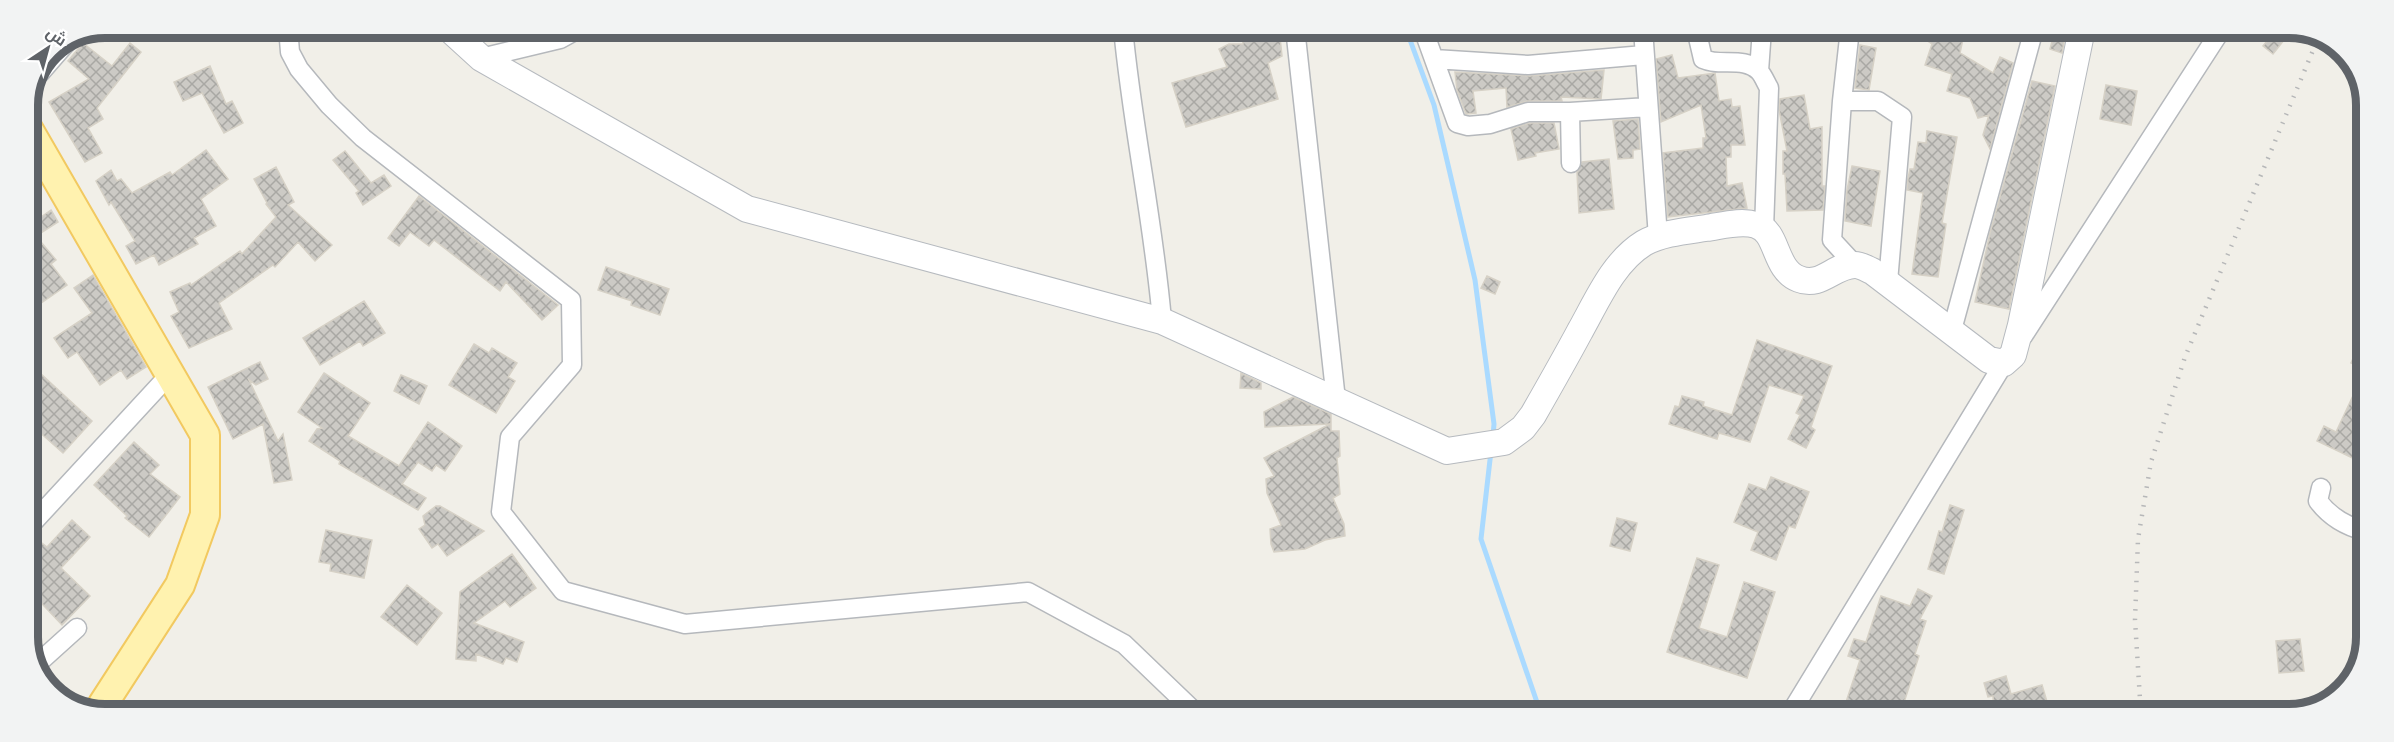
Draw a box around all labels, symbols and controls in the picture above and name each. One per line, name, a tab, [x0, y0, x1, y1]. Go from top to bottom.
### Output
north arrow	[18, 18, 78, 78]
text: ش	[43, 22, 71, 50]

